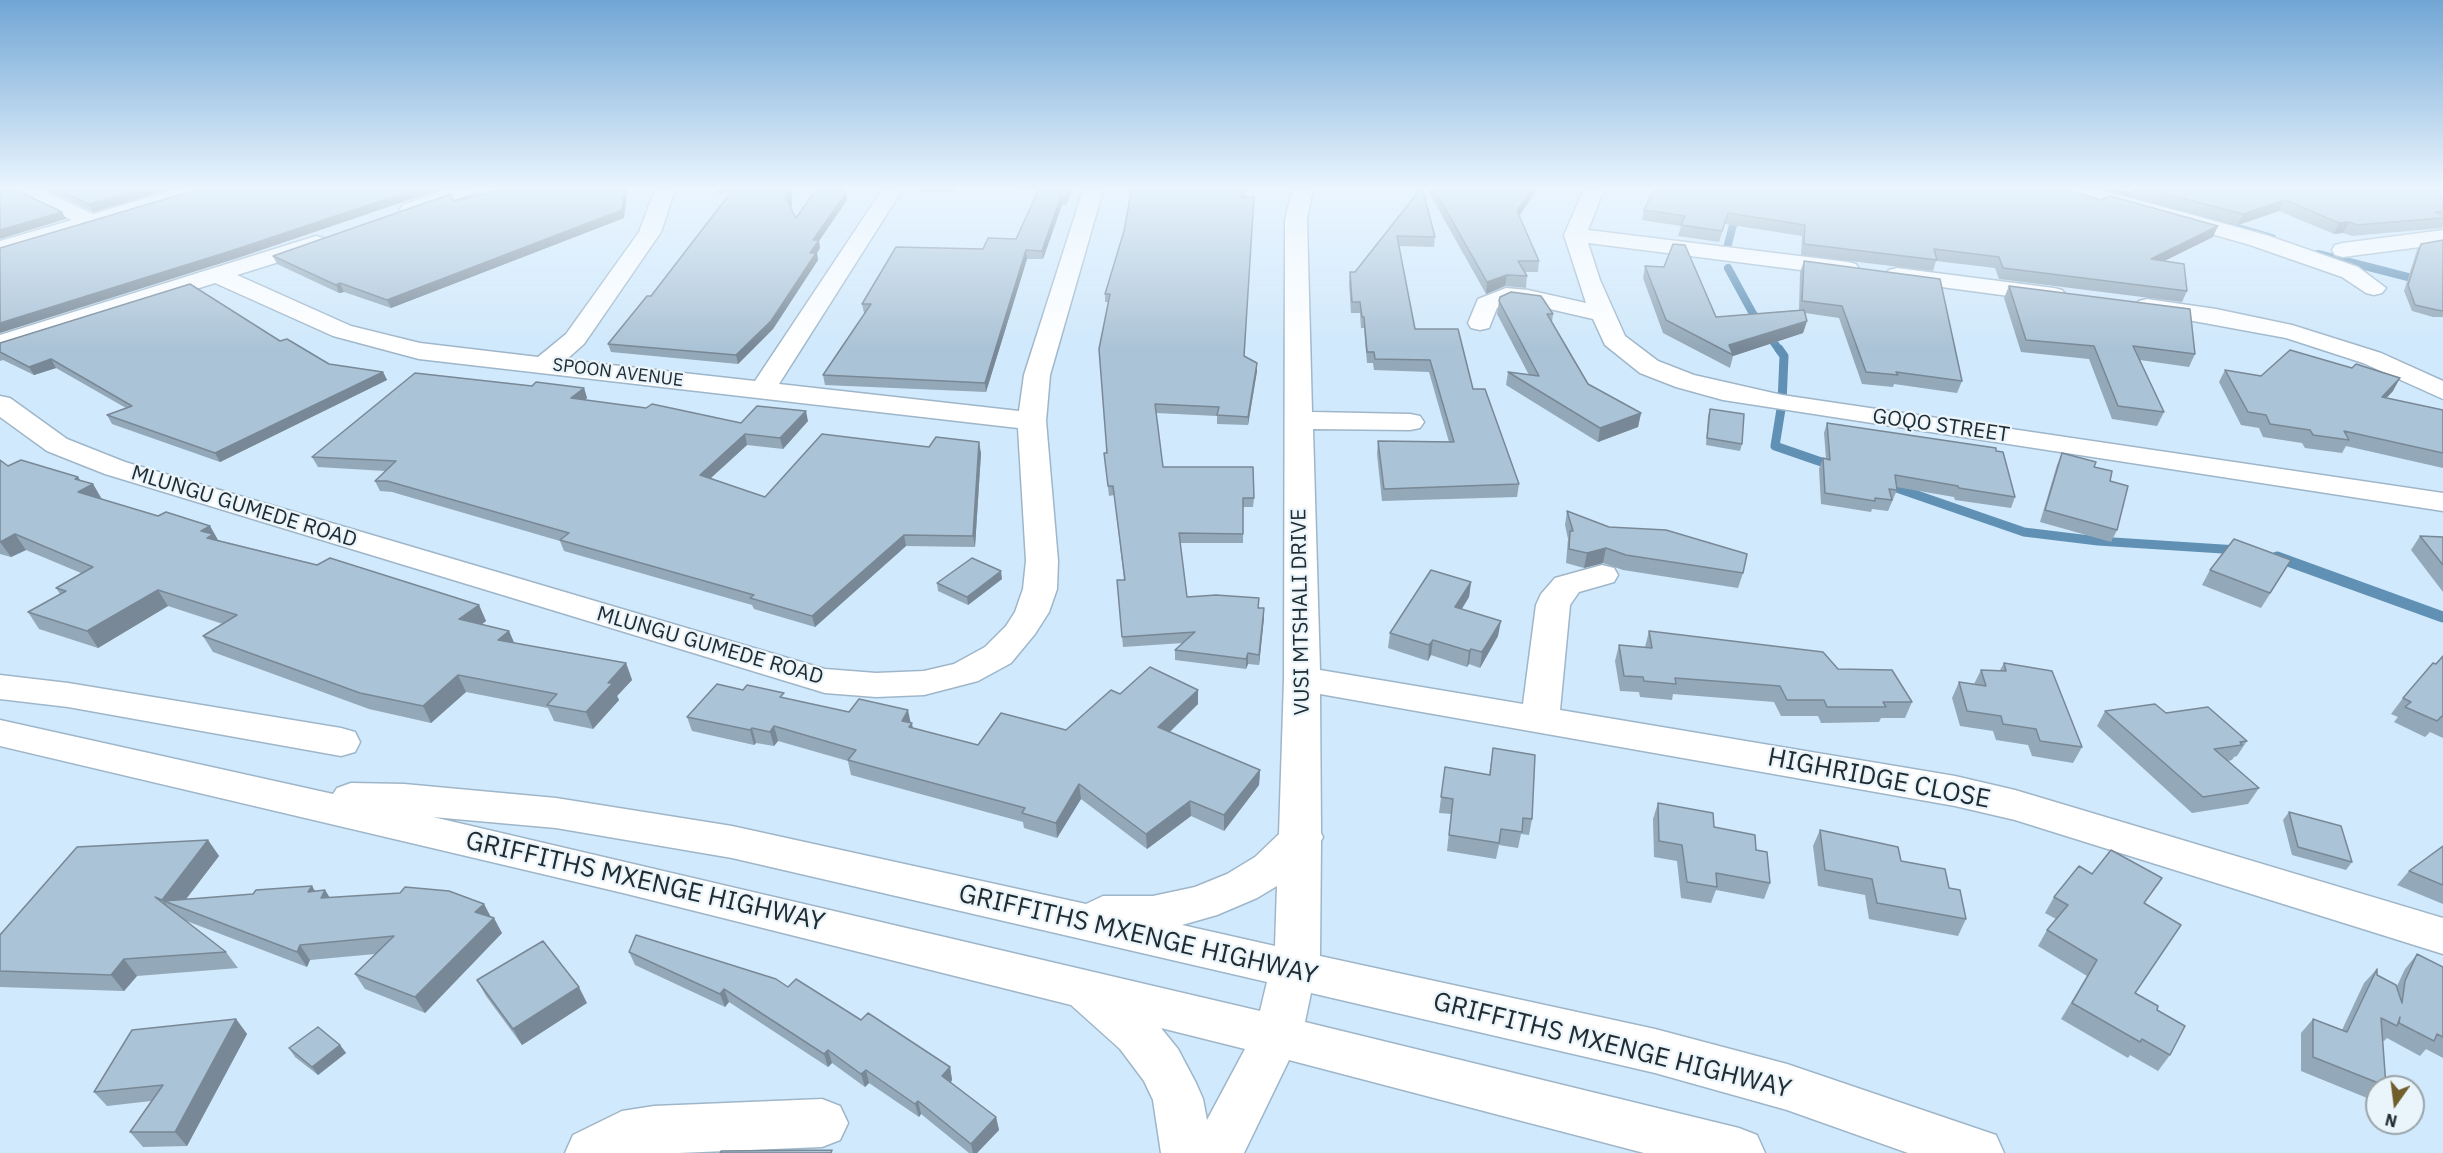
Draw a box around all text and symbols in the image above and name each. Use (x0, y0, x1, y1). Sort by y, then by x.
street label: SPOON AVENUE (551, 354, 685, 392)
street label: GOQO STREET (1871, 404, 2011, 448)
street label: MLUNGU GUMEDE ROAD (128, 461, 360, 553)
street label: VUSI MTSHALI DRIVE (1287, 508, 1315, 716)
street label: MLUNGU GUMEDE ROAD (594, 602, 826, 690)
street label: HIGHRIDGE CLOSE (1765, 742, 1993, 816)
street label: GRIFFITHS MXENGE HIGHWAY (462, 825, 828, 939)
street label: GRIFFITHS MXENGE HIGHWAY (955, 878, 1321, 992)
street label: GRIFFITHS MXENGE HIGHWAY (1430, 986, 1794, 1106)
north arrow (2365, 1075, 2425, 1135)
text: N (2383, 1109, 2399, 1132)

